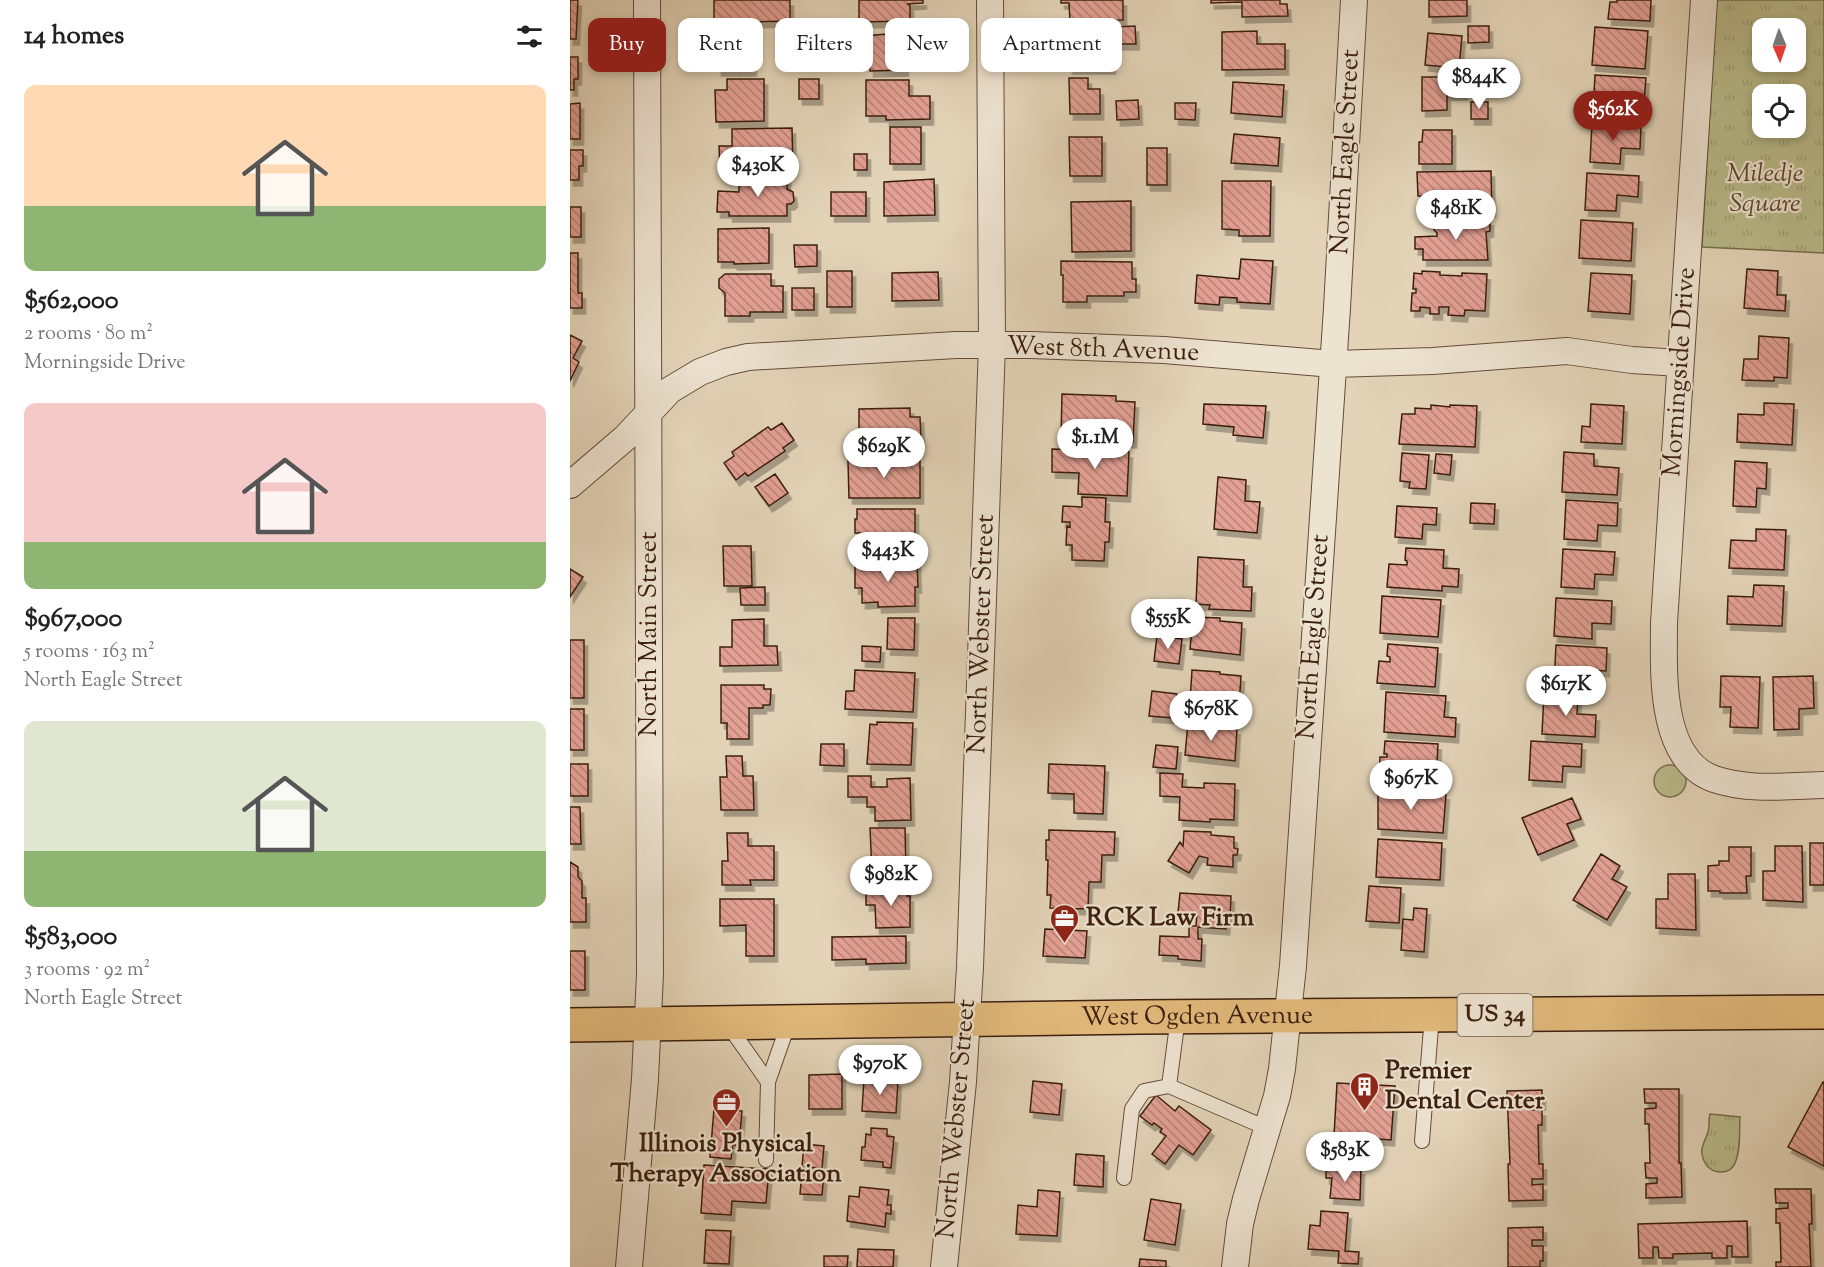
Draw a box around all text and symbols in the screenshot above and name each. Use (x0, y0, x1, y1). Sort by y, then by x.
text: 14 homes (24, 18, 124, 55)
chip: Buy (588, 18, 666, 72)
chip: Rent (678, 18, 763, 72)
chip: Filters (775, 18, 873, 72)
chip: New (885, 18, 969, 72)
chip: Apartment (981, 18, 1122, 72)
north arrow (1752, 18, 1806, 72)
map controls (1752, 18, 1806, 138)
icon: filters (513, 20, 546, 53)
street label: North Eagle Street (1322, 48, 1370, 256)
pin: $844K (1437, 59, 1521, 110)
text: $844K (1451, 64, 1507, 93)
button: locate (1752, 84, 1806, 138)
pin: $562K (1571, 91, 1655, 142)
text: $562K (1587, 96, 1639, 125)
icon: home (231, 124, 339, 232)
pin: $430K (716, 147, 800, 198)
text: $430K (731, 152, 785, 181)
park label: Miledje Square (1727, 156, 1803, 223)
pin: $481K (1414, 190, 1498, 241)
text: $481K (1430, 195, 1482, 224)
street label: Morningside Drive (1654, 266, 1706, 478)
text: $562,000 (24, 283, 119, 320)
text: 2 rooms · 80 m² (24, 320, 153, 349)
street label: West 8th Avenue (1006, 328, 1200, 372)
text: Morningside Drive (24, 349, 186, 378)
pin: $1.1M (1053, 419, 1137, 470)
text: $1.1M (1071, 424, 1119, 453)
pin: $629K (842, 428, 926, 479)
text: $629K (857, 433, 911, 462)
icon: home (231, 442, 339, 550)
street label: North Webster Street (959, 513, 1005, 755)
street label: North Main Street (631, 531, 668, 737)
pin: $443K (846, 532, 930, 583)
street label: North Eagle Street (1288, 533, 1340, 741)
text: $443K (861, 537, 915, 566)
pin: $555K (1126, 599, 1210, 650)
text: $967,000 (24, 601, 122, 638)
text: $555K (1145, 604, 1191, 633)
text: 5 rooms · 163 m² (24, 638, 155, 667)
pin: $617K (1524, 666, 1608, 717)
text: North Eagle Street (24, 667, 182, 696)
text: $617K (1540, 671, 1592, 700)
pin: $678K (1169, 691, 1253, 742)
text: $678K (1183, 696, 1239, 725)
icon: home (231, 760, 339, 868)
pin: $967K (1369, 760, 1453, 811)
text: $967K (1384, 765, 1438, 794)
pin: $982K (849, 856, 933, 907)
text: $982K (864, 861, 918, 890)
place label: RCK Law Firm (1086, 900, 1255, 937)
office icon: RCK Law Firm (1049, 902, 1081, 944)
text: $583,000 (24, 919, 117, 956)
text: 3 rooms · 92 m² (24, 956, 150, 985)
text: North Eagle Street (24, 985, 182, 1014)
road number: US 34 (1458, 994, 1532, 1036)
street label: West Ogden Avenue (1081, 997, 1313, 1036)
street label: North Webster Street (928, 998, 986, 1240)
pin: $970K (838, 1045, 922, 1096)
text: $970K (852, 1050, 908, 1079)
place label: Premier Dental Center (1385, 1053, 1545, 1120)
building icon: Premier Dental Center (1348, 1070, 1380, 1112)
office icon: Illinois Physical Therapy Association (710, 1086, 742, 1128)
place label: Illinois Physical Therapy Association (610, 1126, 842, 1193)
pin: $583K (1303, 1132, 1387, 1183)
text: $583K (1320, 1137, 1370, 1166)

